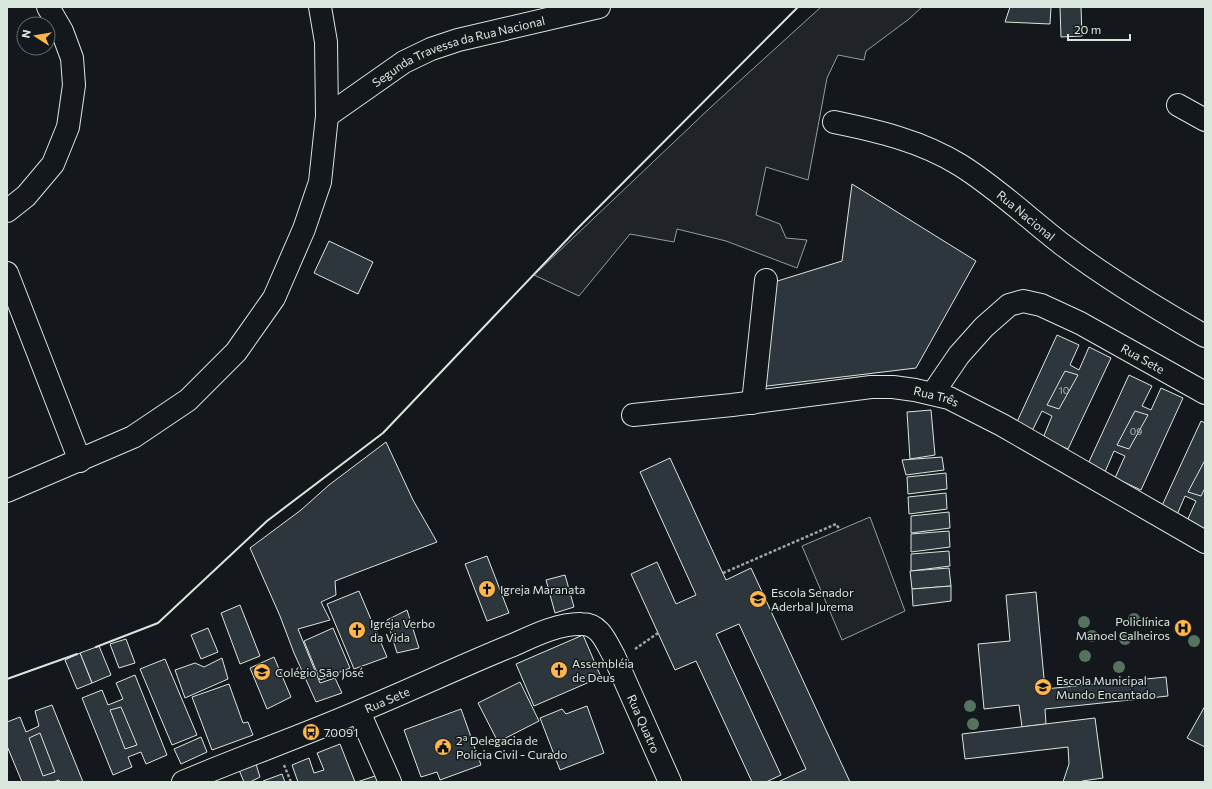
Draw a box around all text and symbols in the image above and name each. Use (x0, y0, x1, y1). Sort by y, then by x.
street label: Segunda Travessa da Rua Nacional (369, 13, 546, 89)
north arrow (16, 16, 56, 56)
scale bar (1068, 16, 1130, 42)
text: 20 m (1074, 22, 1101, 36)
text: N (19, 28, 33, 39)
street label: Rua Nacional (994, 187, 1058, 243)
street label: Rua Sete (1119, 340, 1167, 376)
street label: Rua Três (912, 383, 961, 409)
house number: 10 (1059, 384, 1069, 396)
house number: 09 (1130, 425, 1142, 437)
church icon: Igreja Maranata (477, 579, 497, 599)
place label: Igreja Maranata (500, 582, 585, 596)
place label: Escola Senador Aderbal Jurema (771, 585, 854, 614)
school or university icon: Escola Senador Aderbal Jurema (748, 589, 768, 609)
place label: Policlínica Manoel Calheiros (1076, 614, 1170, 642)
place label: Igreja Verbo da Vida (370, 616, 435, 644)
hospital icon: Policlínica Manoel Calheiros (1173, 618, 1193, 638)
church icon: Igreja Verbo da Vida (347, 620, 367, 640)
place label: Assembléia de Deus (572, 656, 634, 684)
church icon: Assembléia de Deus (549, 660, 569, 680)
school or university icon: Colégio São José (252, 662, 272, 682)
place label: Colégio São José (275, 665, 364, 680)
place label: Escola Municipal Mundo Encantado (1056, 673, 1156, 701)
school or university icon: Escola Municipal Mundo Encantado (1033, 677, 1053, 697)
street label: Rua Sete (362, 684, 412, 715)
street label: Rua Quatro (625, 692, 663, 755)
bus stop icon: 70091 (301, 722, 321, 742)
place label: 70091 (324, 725, 358, 739)
place label: 2ª Delegacia de Polícia Civil - Curado (456, 733, 567, 761)
public building icon: 2ª Delegacia de Polícia Civil - Curado (433, 737, 453, 757)

